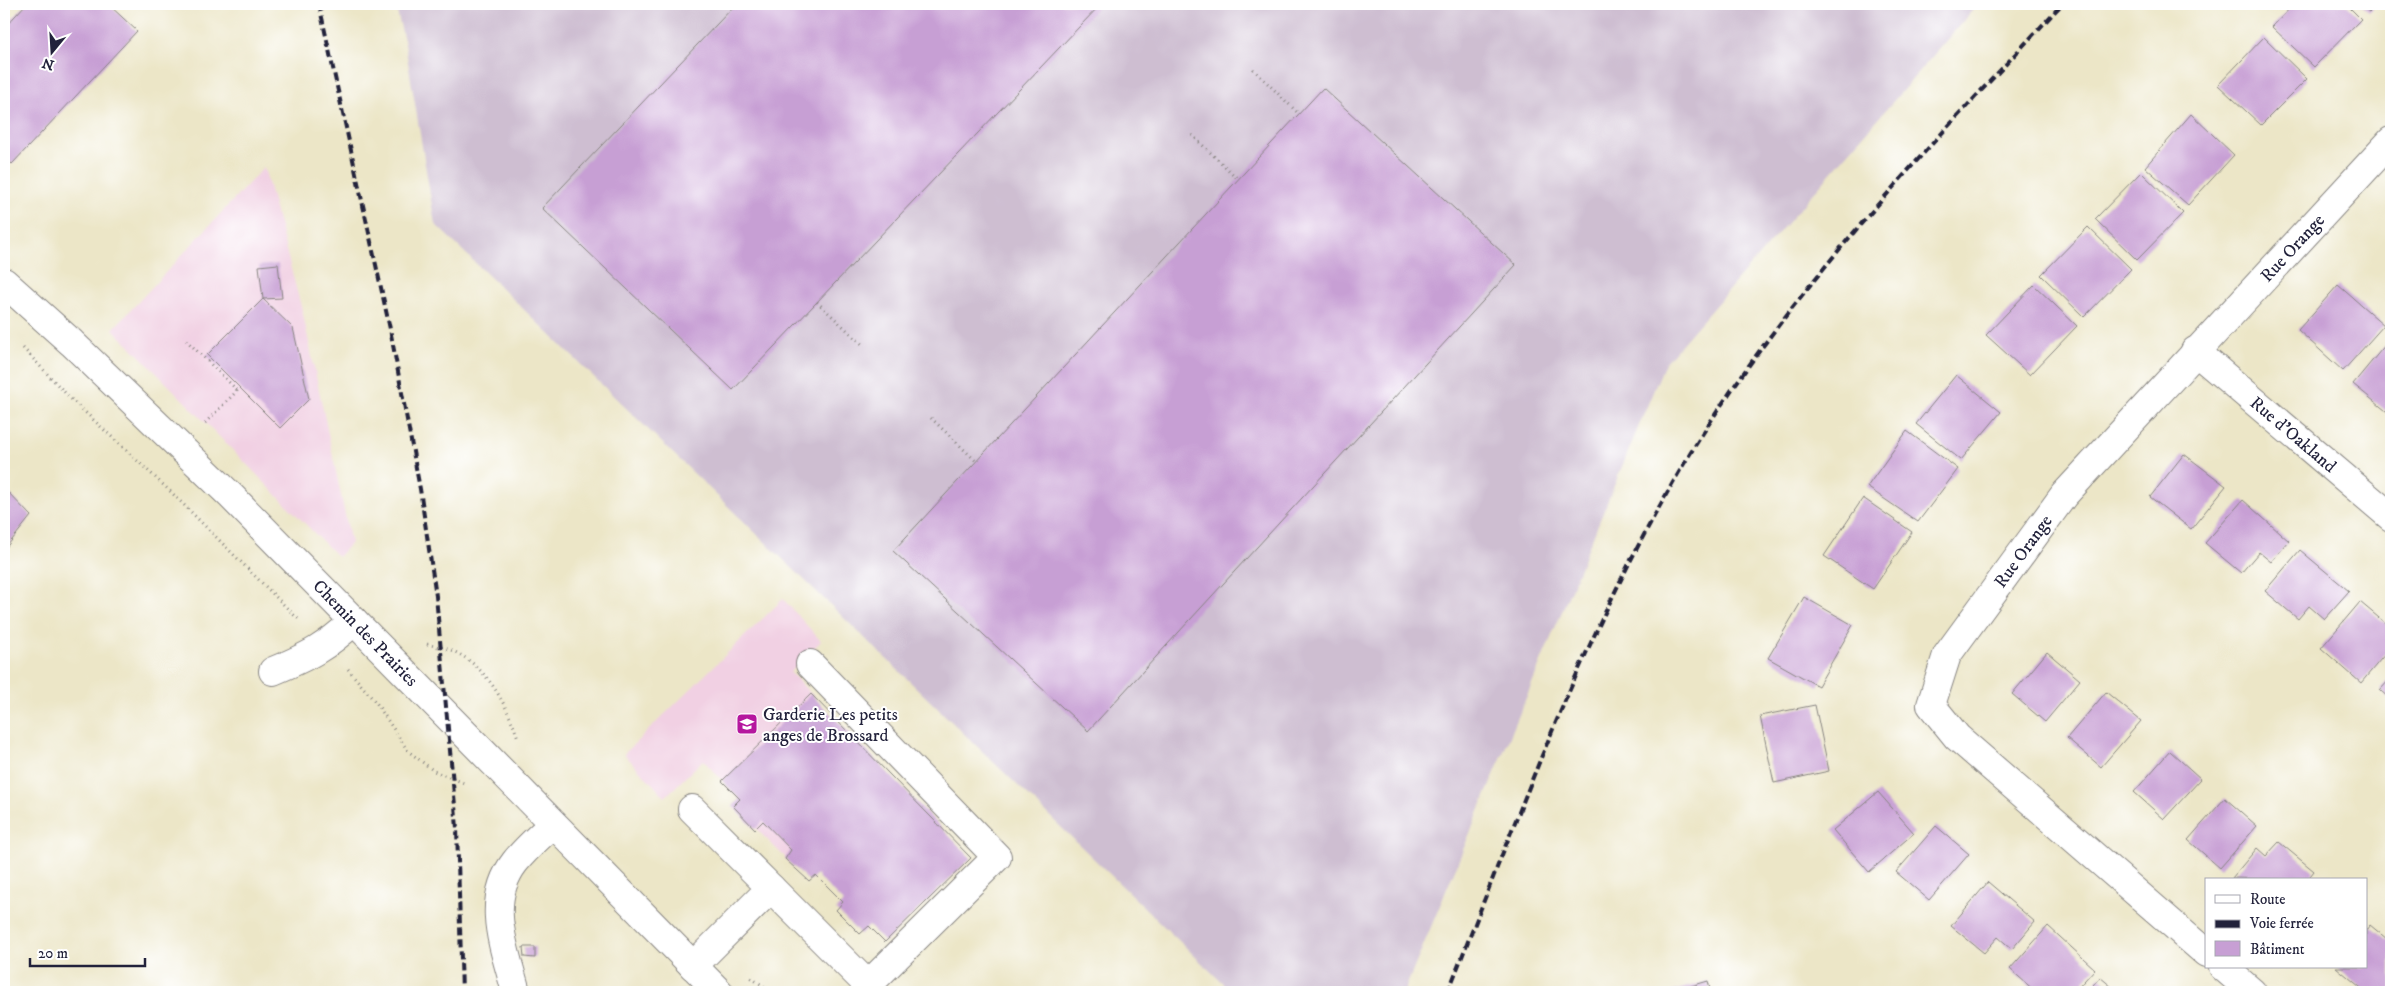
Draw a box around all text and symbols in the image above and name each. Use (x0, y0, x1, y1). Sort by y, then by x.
north arrow (28, 28, 78, 78)
text: N (40, 53, 57, 74)
street label: Rue Orange (2256, 210, 2330, 287)
street label: Rue d'Oakland (2245, 392, 2340, 478)
street label: Rue Orange (1990, 511, 2058, 592)
street label: Chemin des Prairies (308, 576, 422, 691)
place label: Garderie Les petits anges de Brossard (763, 704, 898, 747)
school or university icon: Garderie Les petits anges de Brossard (735, 712, 759, 736)
legend (2205, 878, 2368, 968)
text: Route (2250, 890, 2285, 909)
text: Voie ferrée (2249, 914, 2314, 933)
scale bar (30, 936, 145, 968)
text: Bâtiment (2250, 940, 2305, 959)
text: 20 m (38, 944, 68, 963)

